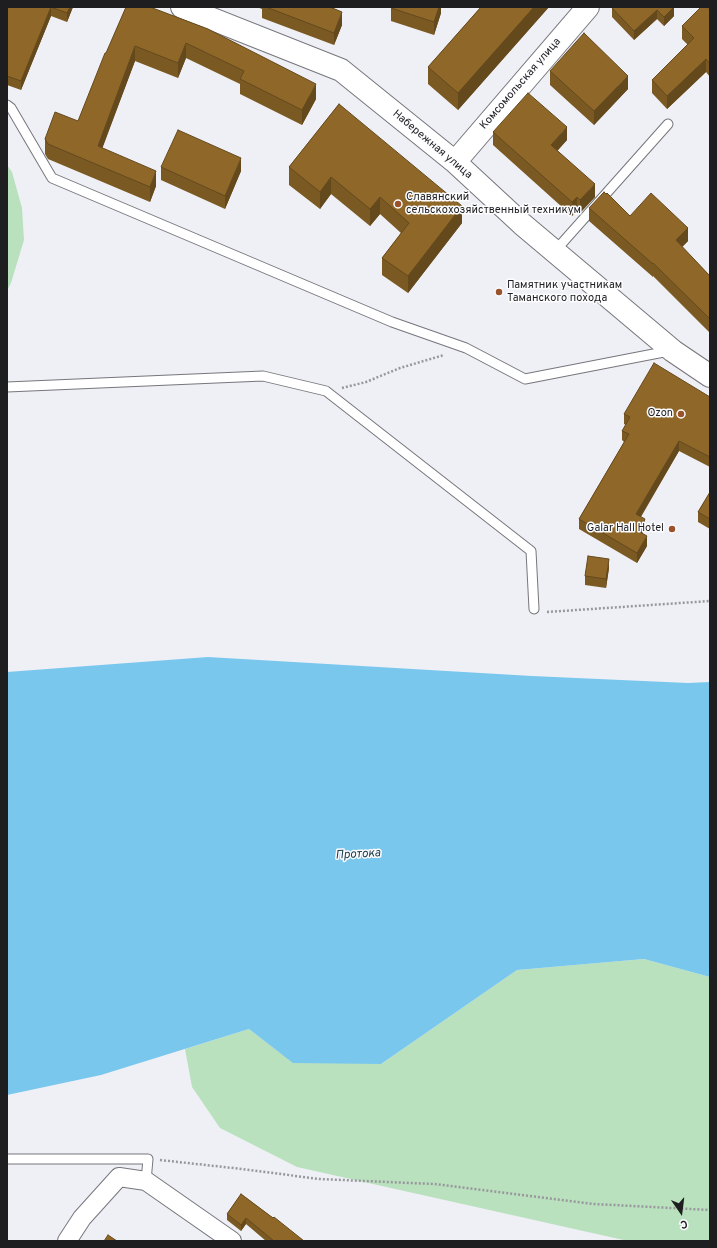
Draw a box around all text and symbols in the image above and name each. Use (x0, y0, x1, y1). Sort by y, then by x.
street label: Комсомольская улица (478, 36, 564, 132)
street label: Набережная улица (390, 108, 474, 182)
place label: Славянский сельскохозяйственный техникум (406, 191, 581, 217)
marker: Славянский сельскохозяйственный техникум (393, 199, 403, 209)
place label: Памятник участникам Таманского похода (507, 279, 622, 305)
marker: Памятник участникам Таманского похода (494, 287, 504, 297)
place label: Ozon (647, 407, 673, 421)
marker: Ozon (676, 409, 686, 419)
place label: Galar Hall Hotel (587, 522, 664, 536)
marker: Galar Hall Hotel (667, 524, 677, 534)
water label: Протока (335, 847, 381, 863)
north arrow (661, 1192, 701, 1232)
text: С (679, 1216, 689, 1231)

